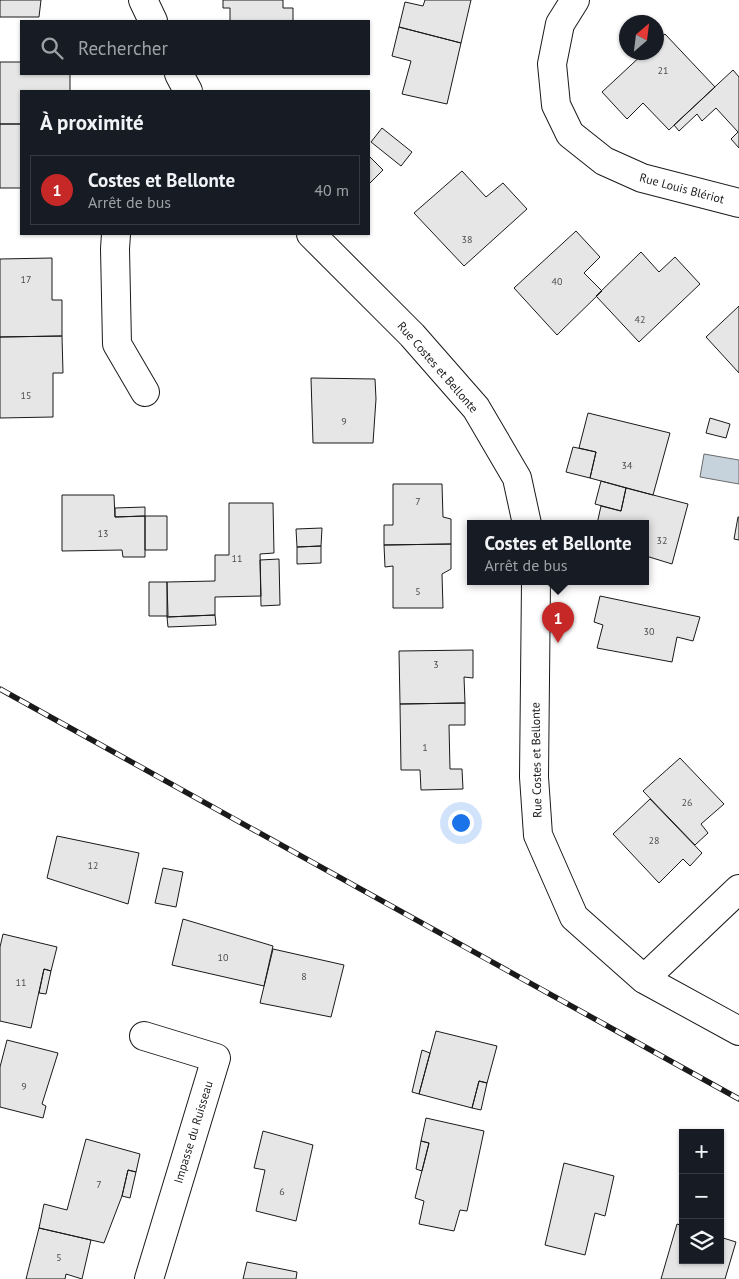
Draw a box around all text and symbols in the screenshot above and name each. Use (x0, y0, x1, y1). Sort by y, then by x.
north arrow (619, 15, 664, 60)
search box (20, 20, 370, 75)
icon: search (38, 34, 66, 62)
text: Rechercher (78, 36, 168, 60)
house number: 21 (658, 64, 668, 77)
text: À proximité (40, 109, 144, 136)
text: Costes et Bellonte (88, 168, 235, 192)
street label: Rue Louis Blériot (638, 169, 726, 207)
text: 1 (52, 180, 62, 200)
text: 40 m (314, 180, 349, 200)
text: Arrêt de bus (88, 192, 171, 212)
house number: 38 (462, 233, 472, 246)
house number: 17 (21, 273, 31, 286)
house number: 40 (552, 275, 563, 288)
house number: 42 (635, 313, 645, 326)
street label: Rue Costes et Bellonte (394, 318, 482, 416)
house number: 15 (21, 389, 31, 402)
house number: 9 (341, 415, 347, 428)
house number: 34 (622, 459, 633, 472)
house number: 7 (415, 495, 421, 508)
popup (467, 520, 649, 585)
house number: 13 (98, 527, 108, 540)
text: Costes et Bellonte (484, 531, 632, 555)
house number: 32 (657, 534, 667, 547)
house number: 11 (232, 552, 242, 565)
text: Arrêt de bus (484, 555, 568, 575)
house number: 5 (415, 585, 421, 598)
pin: 1 (542, 602, 574, 643)
house number: 30 (644, 625, 655, 638)
house number: 3 (433, 658, 439, 671)
street label: Rue Costes et Bellonte (527, 702, 545, 818)
house number: 1 (422, 741, 428, 754)
house number: 26 (682, 796, 692, 809)
your location (448, 810, 474, 836)
house number: 28 (649, 834, 659, 847)
house number: 12 (88, 859, 98, 872)
house number: 10 (218, 951, 229, 964)
house number: 8 (301, 970, 307, 983)
house number: 11 (16, 976, 26, 989)
street label: Impasse du Ruisseau (170, 1079, 216, 1185)
house number: 9 (21, 1080, 27, 1093)
map controls (679, 1129, 724, 1264)
button: + (679, 1129, 724, 1174)
button: − (679, 1174, 724, 1219)
house number: 7 (96, 1178, 102, 1191)
house number: 6 (279, 1185, 285, 1198)
button: layers (679, 1219, 724, 1264)
house number: 5 (56, 1251, 62, 1264)

